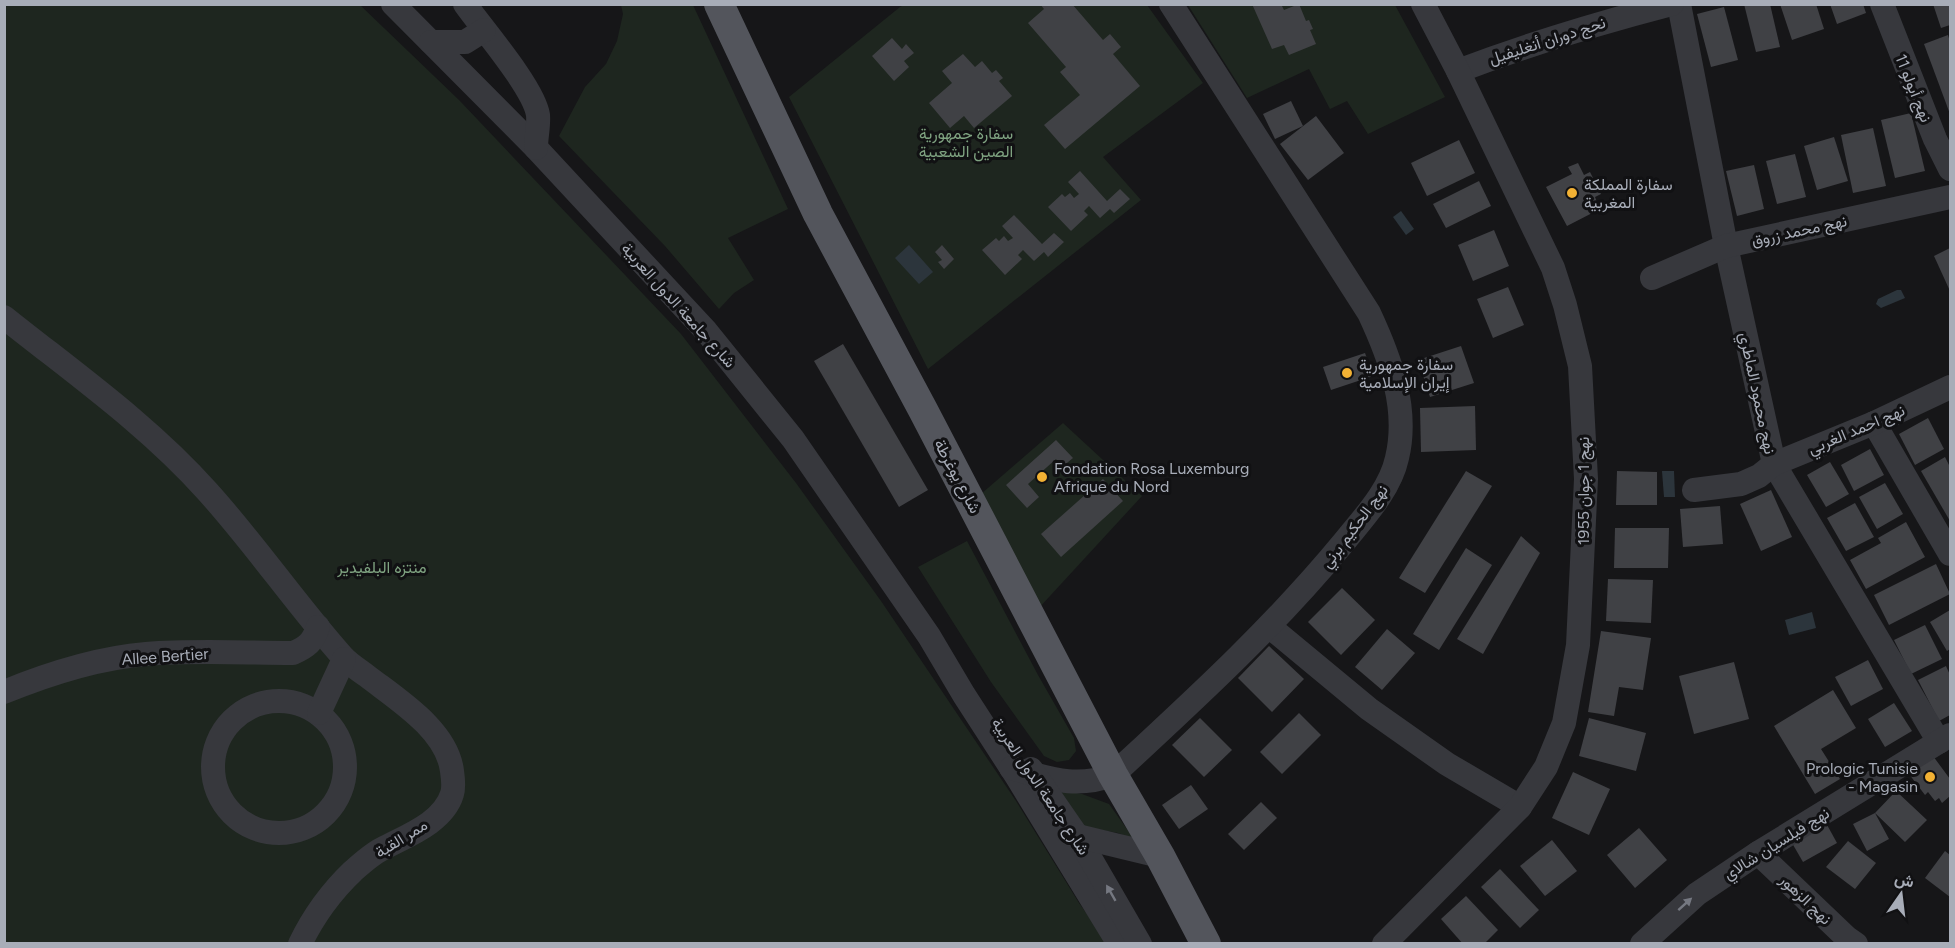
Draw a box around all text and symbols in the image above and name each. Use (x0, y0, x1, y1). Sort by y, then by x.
street label: نحج دوران أنغليفيل (1486, 13, 1608, 70)
street label: نهج أبولو 11 (1889, 51, 1936, 126)
park label: سفارة جمهورية الصين الشعبية (919, 124, 1013, 162)
place label: سفارة المملكة المغربية (1584, 175, 1673, 213)
marker: سفارة المملكة المغربية (1565, 186, 1579, 200)
street label: نهج محمد زروق (1750, 211, 1849, 252)
street label: شارع جامعة الدول العربية (616, 239, 740, 373)
street label: نهج محمود الماطري (1731, 330, 1780, 457)
place label: سفارة جمهورية إيران الإسلامية (1359, 355, 1453, 393)
marker: سفارة جمهورية إيران الإسلامية (1340, 366, 1354, 380)
street label: نهج احمد الغربي (1805, 401, 1909, 462)
street label: شارع يوغرطة (928, 436, 985, 517)
street label: نهج 1 جوان 1955 (1574, 437, 1595, 545)
place label: Fondation Rosa Luxemburg Afrique du Nord (1054, 459, 1249, 496)
marker: Fondation Rosa Luxemburg Afrique du Nord (1035, 470, 1049, 484)
street label: نهج الحكيم برني (1317, 481, 1395, 574)
park label: منتزه البلفيدير (336, 558, 427, 578)
street label: Allee Bertier (121, 644, 210, 669)
street label: شارع جامعة الدول العربية (986, 714, 1094, 860)
place label: Prologic Tunisie - Magasin (1806, 759, 1918, 796)
marker: Prologic Tunisie - Magasin (1923, 770, 1937, 784)
street label: نهج فيلسيان شالاي (1720, 803, 1835, 887)
street label: ممر القبة (372, 815, 431, 863)
north arrow (1871, 864, 1931, 924)
text: ش (1893, 868, 1916, 891)
street label: نهج الزهور (1774, 869, 1835, 930)
one-way arrow (1106, 884, 1116, 901)
one-way arrow (1678, 897, 1693, 911)

